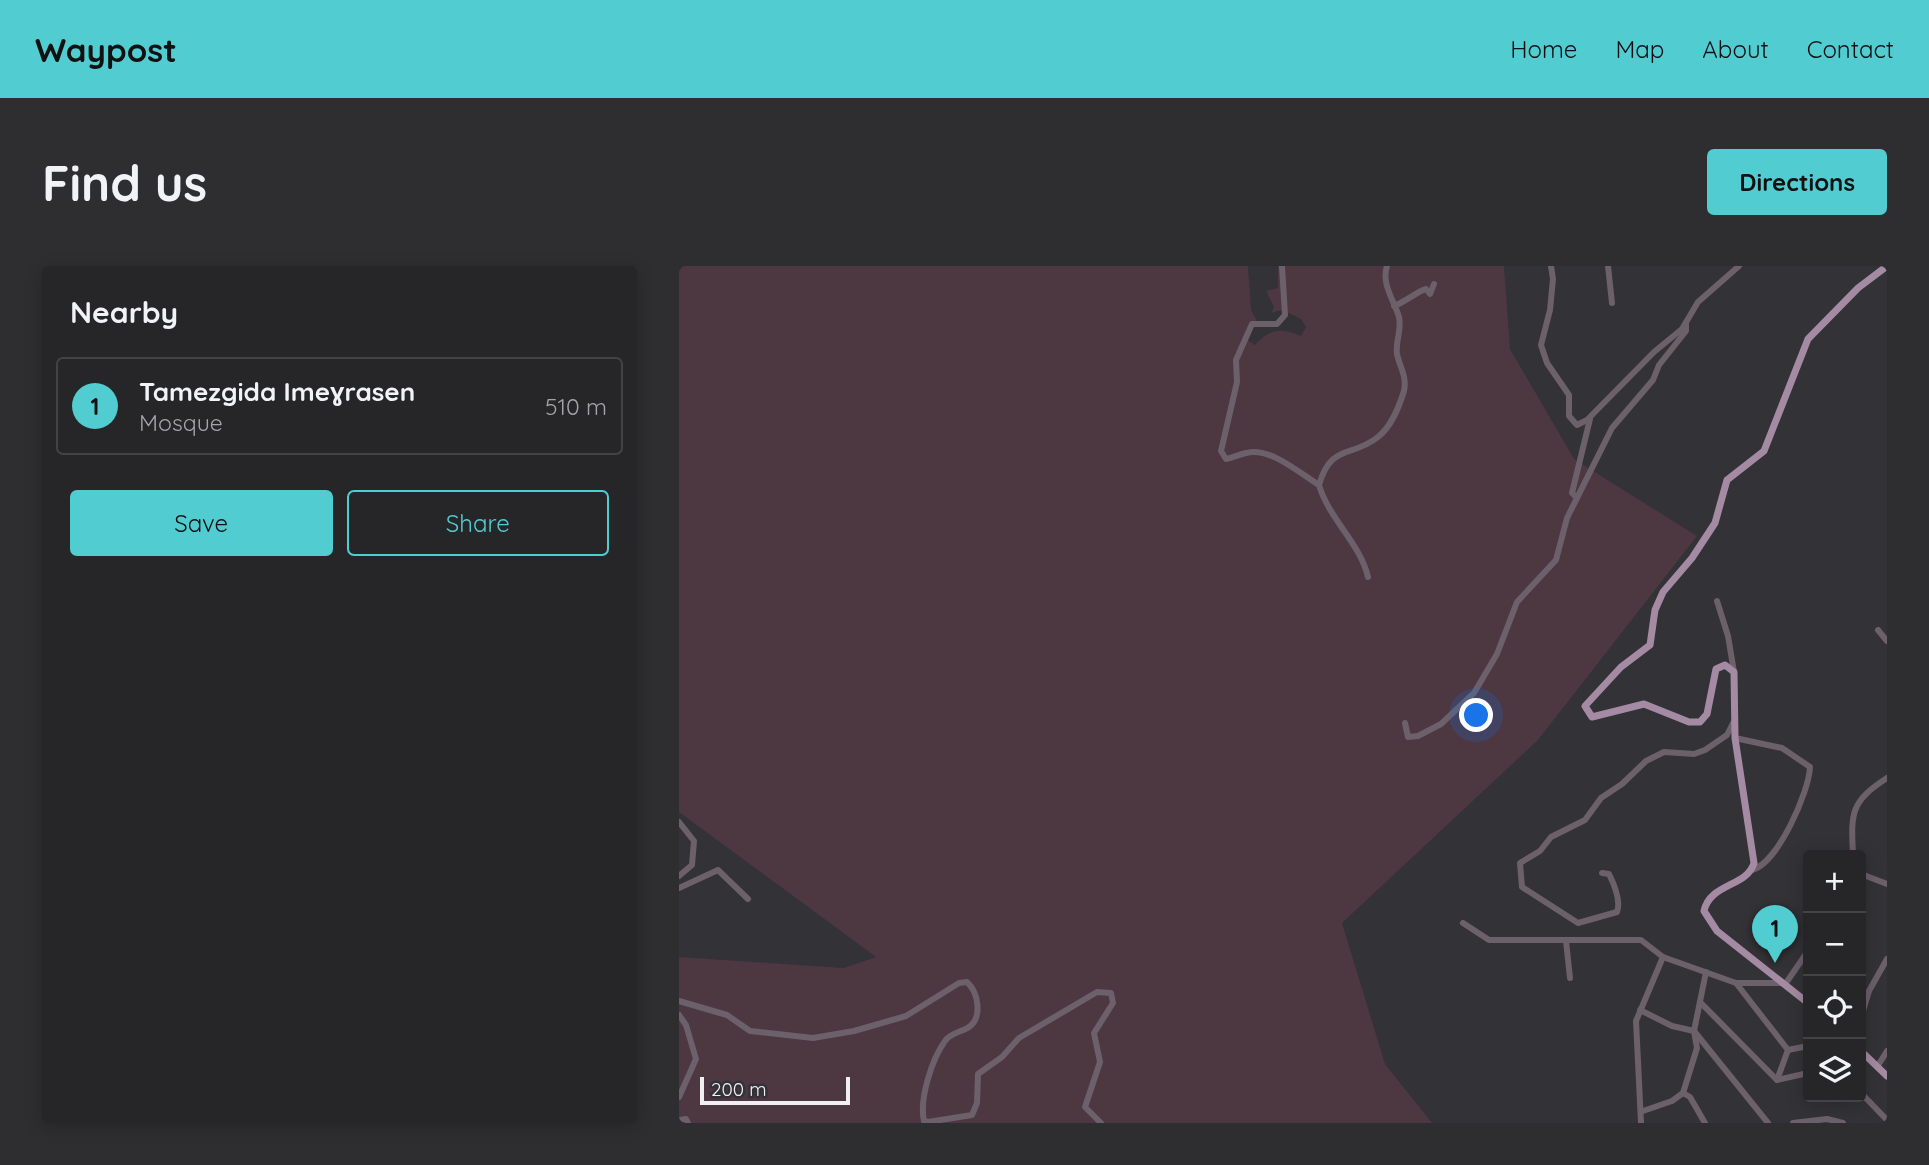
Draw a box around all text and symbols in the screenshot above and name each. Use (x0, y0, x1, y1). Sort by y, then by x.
text: Waypost (35, 29, 177, 70)
text: Home (1510, 34, 1577, 64)
text: Map (1615, 34, 1664, 64)
text: About (1702, 34, 1769, 64)
text: Contact (1807, 34, 1894, 64)
button: Directions (1707, 149, 1887, 215)
text: Find us (42, 152, 207, 213)
text: Nearby (70, 293, 178, 331)
text: Tamezgida Imeɣrasen (139, 375, 415, 408)
text: 1 (91, 392, 99, 421)
text: 510 m (545, 392, 607, 421)
text: Mosque (139, 408, 223, 437)
button: Save (70, 490, 333, 556)
button: Share (347, 490, 609, 556)
your location (1459, 698, 1493, 732)
map controls (1803, 850, 1866, 1102)
button: + (1803, 850, 1866, 913)
pin: 1 (1752, 905, 1798, 963)
button: − (1803, 913, 1866, 976)
button: locate (1803, 976, 1866, 1039)
button: layers (1803, 1039, 1866, 1102)
scale bar (700, 1074, 851, 1106)
text: 200 m (711, 1077, 767, 1101)

